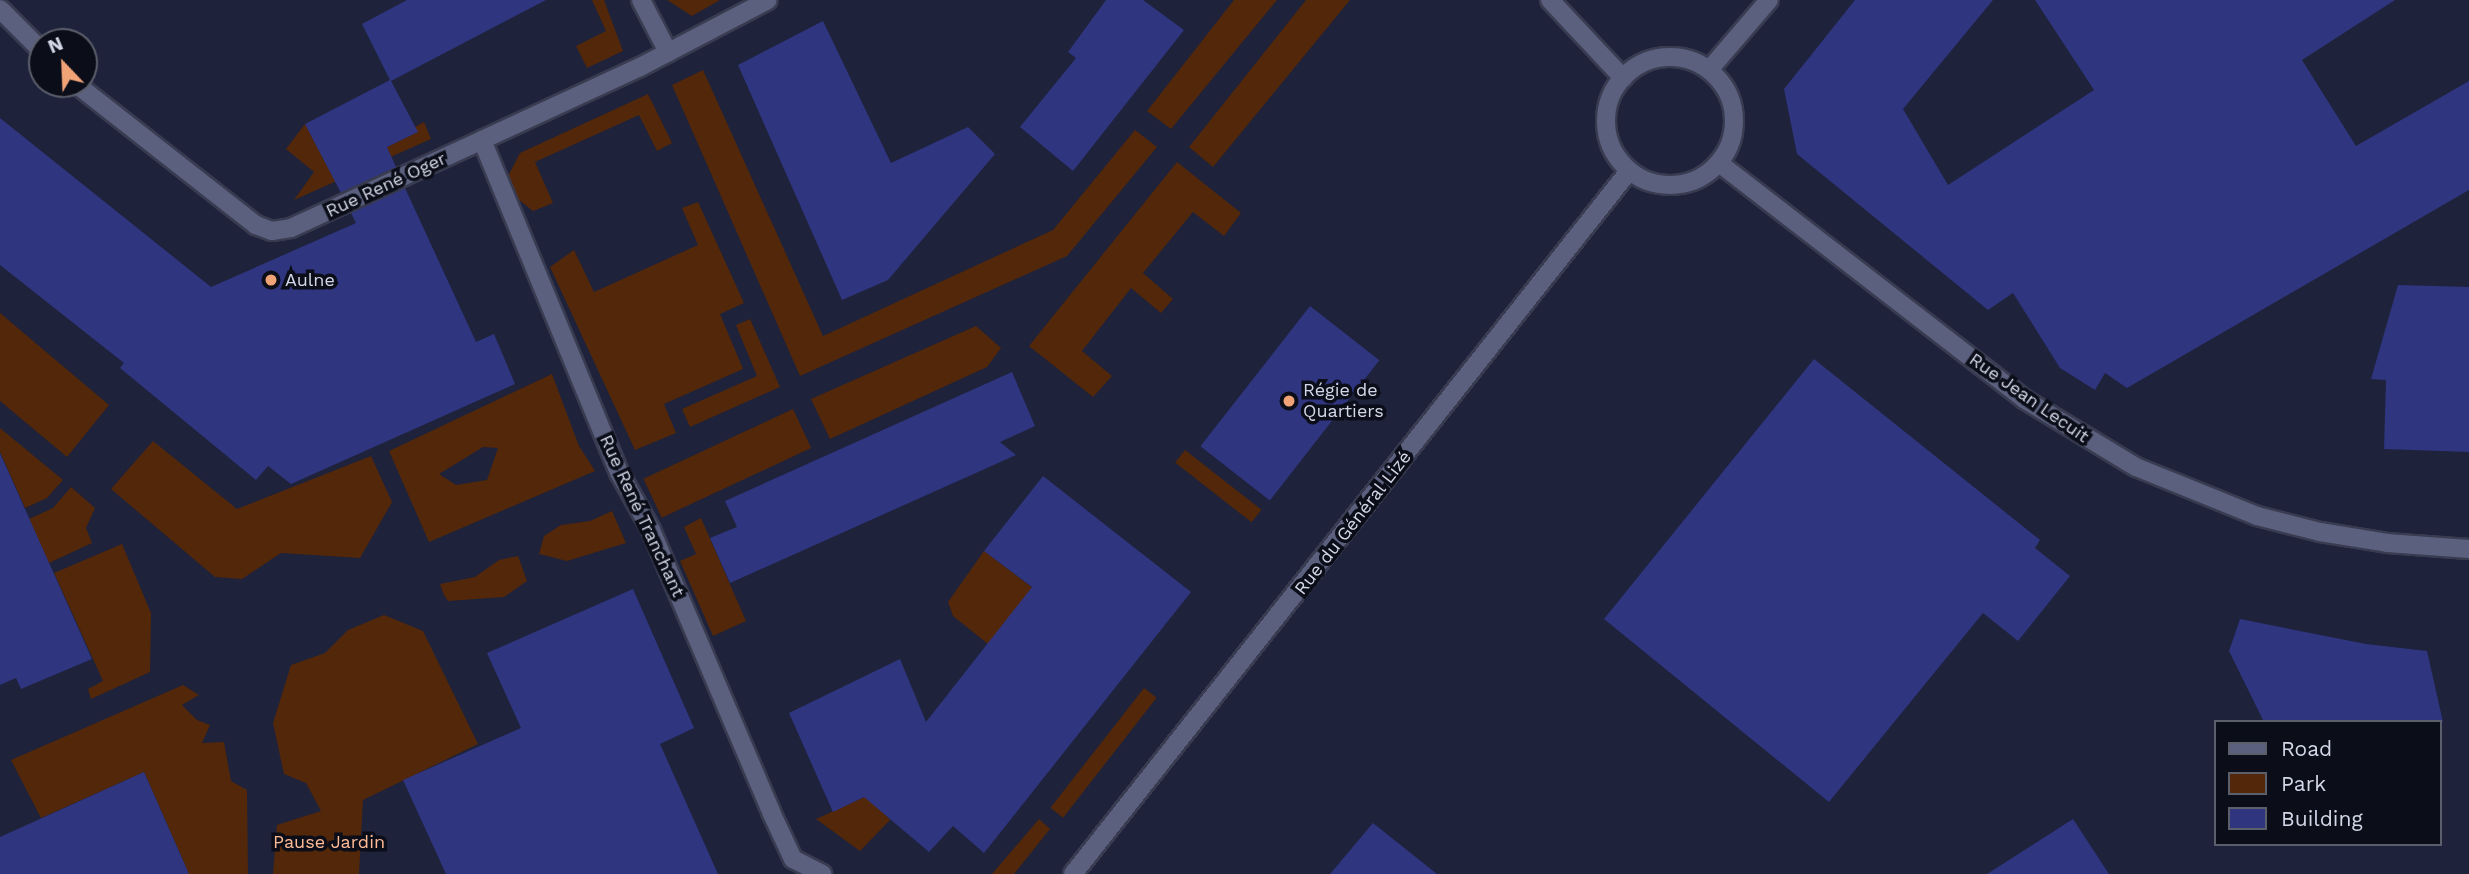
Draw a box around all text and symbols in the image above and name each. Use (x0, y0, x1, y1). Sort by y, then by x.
north arrow (28, 28, 98, 98)
text: N (44, 32, 66, 58)
street label: Rue René Oger (323, 148, 449, 222)
place label: Aulne (285, 269, 335, 291)
marker: Aulne (263, 272, 279, 288)
street label: Rue Jean Lecuit (1965, 349, 2093, 447)
place label: Régie de Quartiers (1303, 380, 1384, 422)
marker: Régie de Quartiers (1281, 393, 1297, 409)
street label: Rue René Tranchant (595, 431, 689, 601)
street label: Rue du Général Lizé (1290, 447, 1416, 599)
legend (2214, 720, 2441, 846)
text: Road (2281, 736, 2332, 761)
text: Park (2281, 771, 2326, 796)
text: Building (2281, 806, 2363, 831)
park label: Pause Jardin (273, 831, 385, 853)

